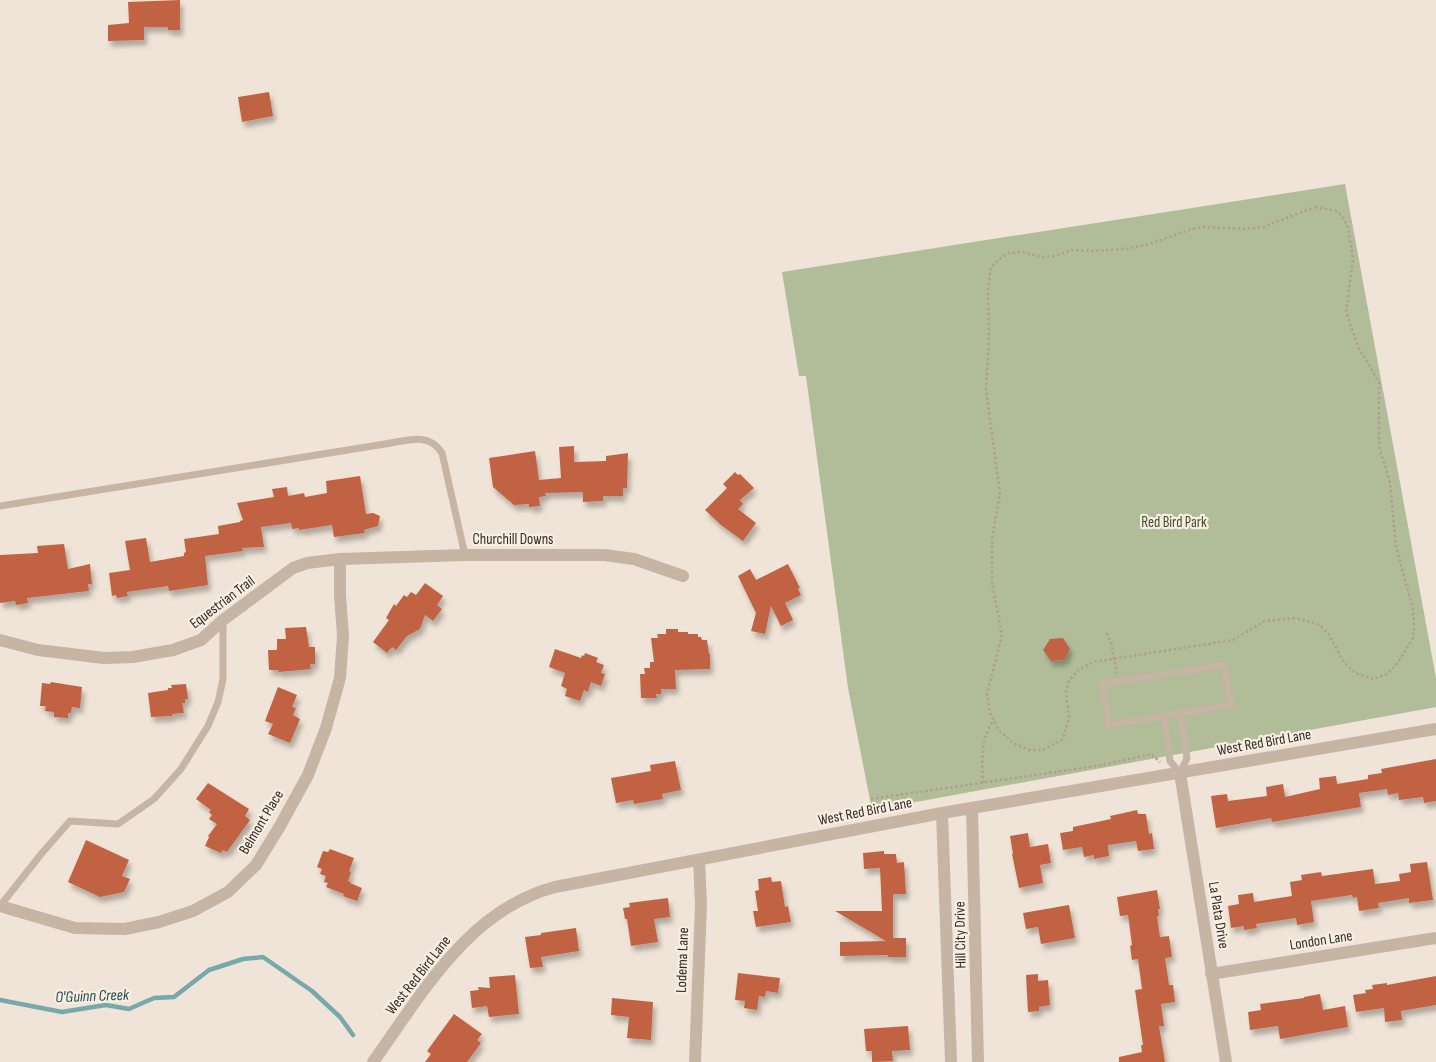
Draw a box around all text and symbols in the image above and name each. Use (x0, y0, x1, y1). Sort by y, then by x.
park label: Red Bird Park (1141, 513, 1207, 532)
street label: Churchill Downs (473, 530, 553, 549)
street label: Equestrian Trail (186, 572, 259, 633)
street label: West Red Bird Lane (1216, 725, 1313, 760)
street label: Belmont Place (235, 787, 288, 858)
street label: West Red Bird Lane (817, 793, 914, 830)
street label: La Plata Drive (1204, 880, 1233, 950)
street label: Hill City Drive (950, 901, 971, 969)
street label: London Lane (1288, 926, 1354, 955)
street label: Lodema Lane (672, 927, 693, 993)
street label: West Red Bird Lane (382, 932, 455, 1019)
water label: O'Guinn Creek (55, 986, 130, 1007)

